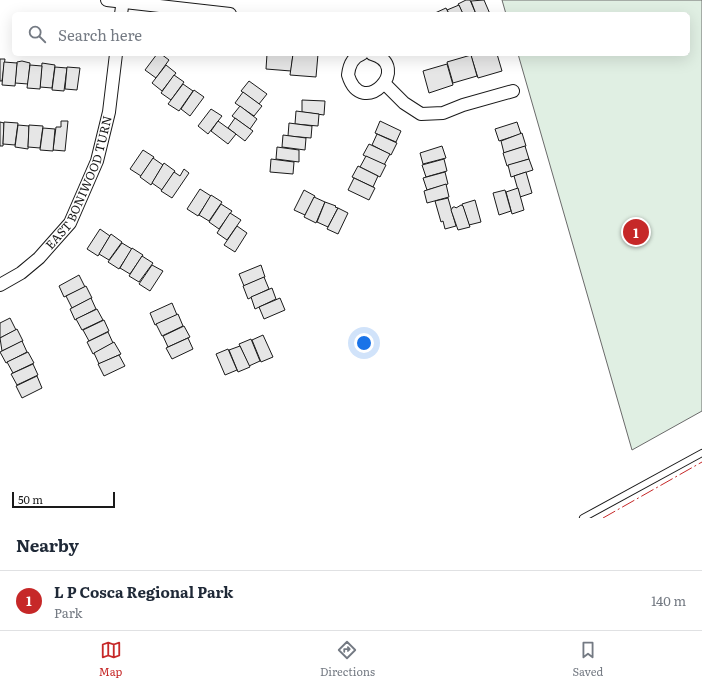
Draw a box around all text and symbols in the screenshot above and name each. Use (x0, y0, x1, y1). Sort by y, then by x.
search box (12, 12, 690, 56)
icon: search (26, 23, 48, 45)
text: Search here (58, 23, 142, 46)
street label: EAST BONIWOOD TURN (41, 114, 116, 253)
pin: 1 (623, 217, 649, 247)
your location (354, 333, 374, 353)
scale bar (12, 490, 115, 509)
text: 50 m (18, 491, 43, 507)
text: Nearby (16, 532, 79, 557)
text: L P Cosca Regional Park (54, 580, 233, 603)
text: 1 (26, 591, 32, 610)
text: 140 m (651, 591, 686, 610)
text: Park (54, 603, 83, 622)
tab: Map (99, 639, 122, 679)
tab: Directions (320, 639, 375, 679)
tab: Saved (573, 639, 603, 679)

